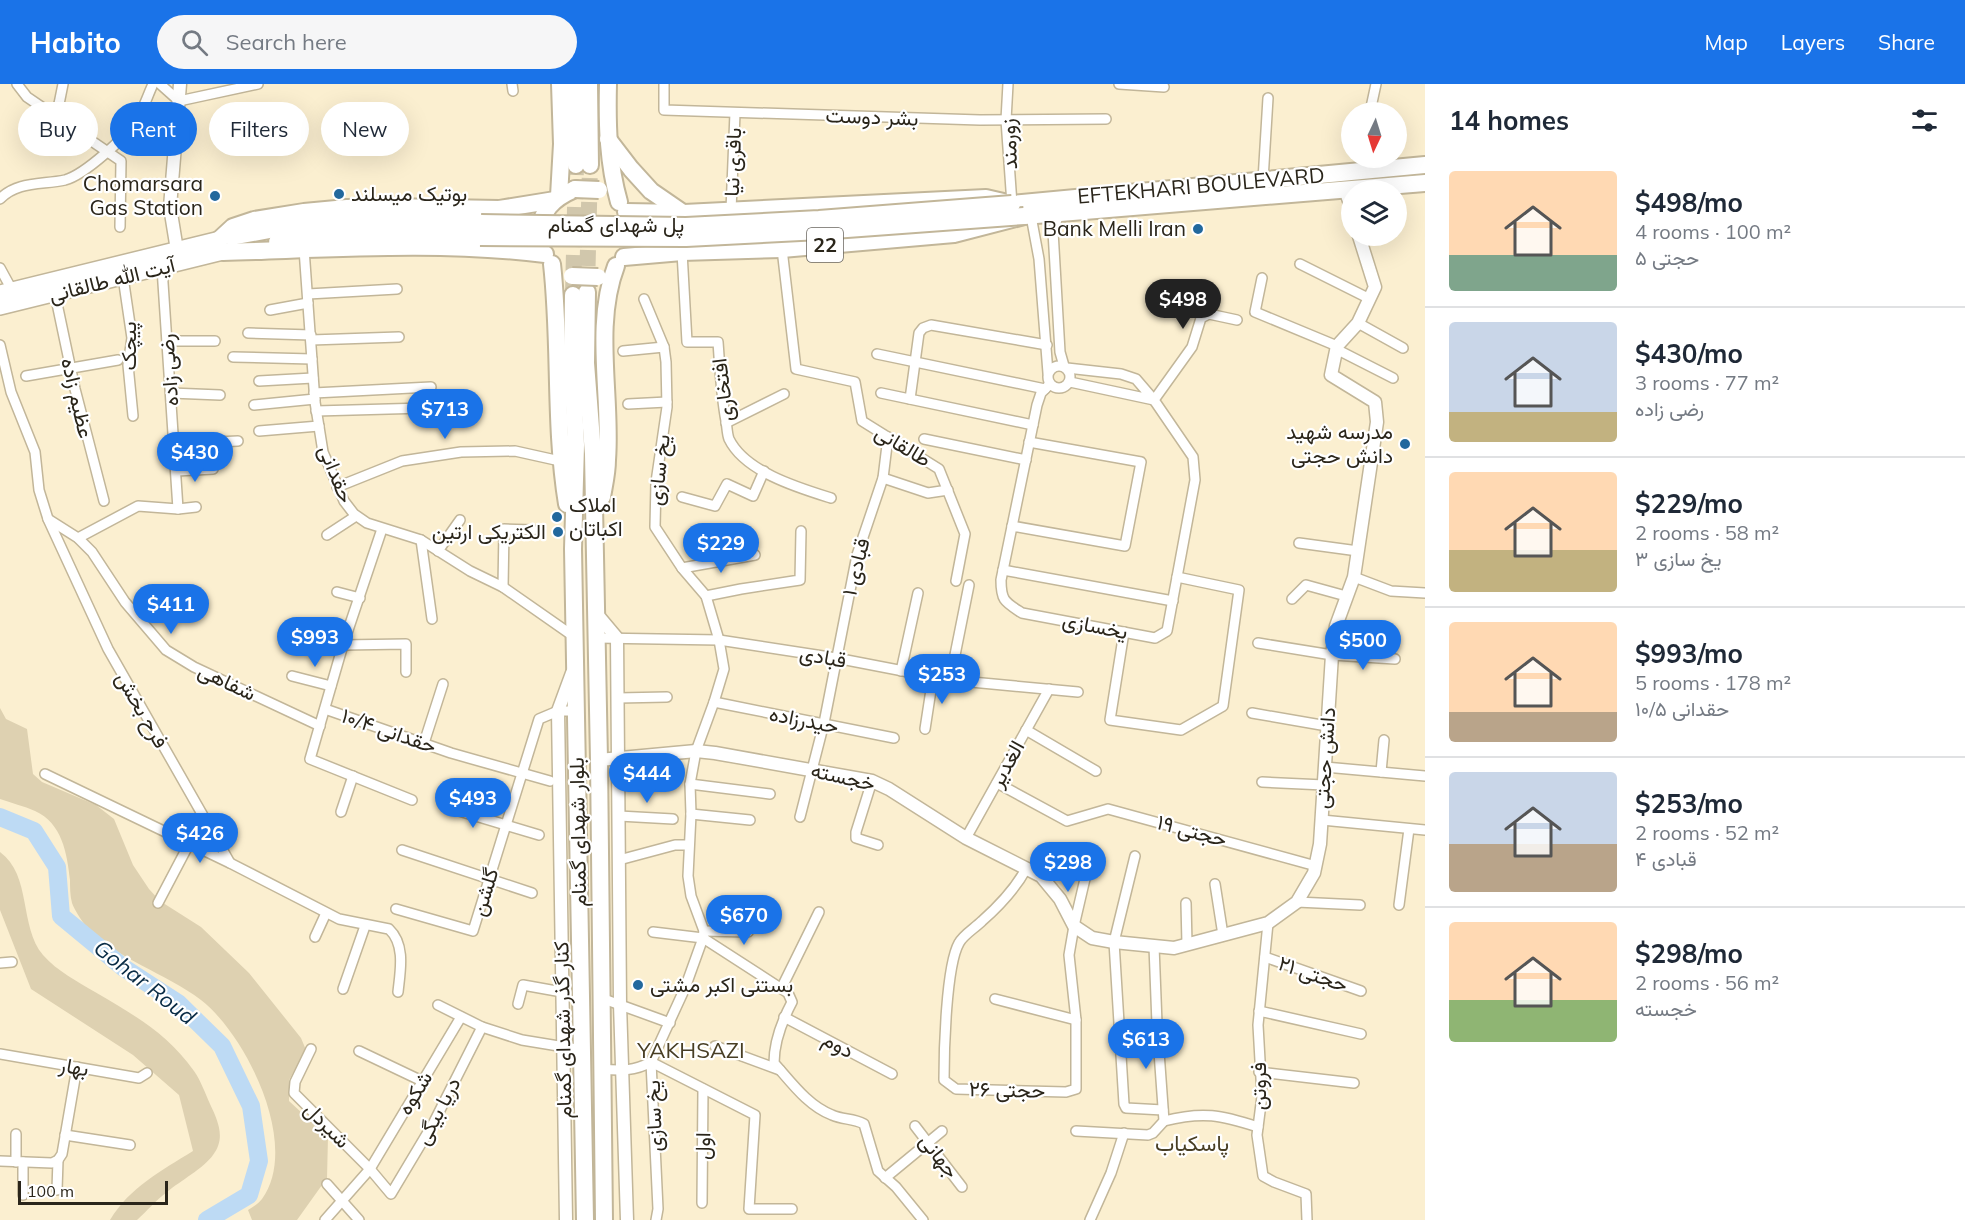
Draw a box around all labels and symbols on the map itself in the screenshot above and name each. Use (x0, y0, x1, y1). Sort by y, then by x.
street label: بشر دوست (825, 101, 919, 132)
north arrow (1341, 102, 1407, 168)
street label: زورمند (994, 118, 1023, 170)
street label: باقری نیا (718, 127, 747, 197)
street label: EFTEKHARI BOULEVARD (1076, 161, 1326, 209)
place label: Chomarsara Gas Station (83, 170, 203, 220)
place label: بوتیک میسلند (351, 180, 467, 207)
marker: بوتیک میسلند (332, 187, 346, 201)
marker: Chomarsara Gas Station (208, 189, 222, 203)
street label: پل شهدای گمنام (548, 211, 684, 239)
place label: Bank Melli Iran (1043, 215, 1186, 241)
marker: Bank Melli Iran (1191, 222, 1205, 236)
road number: 22 (807, 228, 843, 262)
street label: آیت الله طالقانی (46, 250, 180, 307)
pin: $498 (1147, 279, 1219, 330)
street label: پیچک (115, 322, 143, 370)
street label: رضی زاده (152, 333, 185, 407)
street label: عظیم زاده (54, 355, 100, 441)
street label: افتخاری (705, 357, 740, 423)
pin: $713 (409, 389, 481, 440)
street label: طالقانی (871, 418, 936, 472)
place label: مدرسه شهید دانش حجتی (1286, 418, 1393, 468)
pin: $430 (159, 432, 231, 483)
street label: یخ سازی (641, 433, 677, 507)
marker: مدرسه شهید دانش حجتی (1398, 437, 1412, 451)
street label: حقدانی (314, 441, 360, 506)
place label: املاک اکباتان (569, 491, 623, 541)
marker: املاک اکباتان (550, 510, 564, 524)
place label: الکتریکی ارتین (432, 518, 546, 545)
pin: $229 (685, 523, 757, 574)
marker: الکتریکی ارتین (551, 525, 565, 539)
street label: قبادی ۱ (835, 535, 875, 598)
pin: $411 (135, 584, 207, 635)
street label: یخسازی (1060, 606, 1130, 645)
pin: $993 (279, 617, 351, 668)
pin: $500 (1327, 620, 1399, 671)
street label: قبادی (798, 639, 849, 673)
pin: $253 (906, 654, 978, 705)
street label: شفاهی (194, 656, 260, 706)
street label: فرح بخش (109, 667, 175, 753)
street label: حیدرزاده (767, 700, 841, 739)
street label: حقدانی ۱۰/۴ (338, 702, 440, 758)
street label: دانش حجتی (1307, 706, 1341, 810)
street label: الغدیر (982, 736, 1030, 793)
pin: $444 (611, 753, 683, 804)
street label: خجسته (809, 756, 878, 796)
street label: بلوار شهدای گمنام (563, 757, 593, 907)
pin: $493 (437, 778, 509, 829)
street label: حجتی ۱۹ (1154, 808, 1230, 852)
pin: $426 (164, 813, 236, 864)
pin: $298 (1032, 842, 1104, 893)
street label: گلشن (464, 865, 504, 919)
pin: $670 (708, 895, 780, 946)
water label: Gohar Roud (88, 933, 202, 1031)
street label: کنار گذر شهدای گمنام (547, 941, 579, 1119)
street label: حجتی ۲۱ (1275, 949, 1352, 997)
place label: بستنی اکبر مشتی (650, 971, 793, 998)
marker: بستنی اکبر مشتی (631, 978, 645, 992)
pin: $613 (1110, 1019, 1182, 1070)
street label: دوم (817, 1025, 859, 1065)
district label: YAKHSAZI (636, 1036, 745, 1064)
street label: بهار (56, 1050, 91, 1082)
street label: فروتن (1245, 1062, 1272, 1110)
street label: شکوه (391, 1066, 438, 1120)
street label: دریا بیگی (409, 1072, 467, 1149)
street label: حجتی ۲۶ (969, 1075, 1045, 1103)
street label: یخ سازی (639, 1080, 669, 1152)
street label: شیردل (298, 1096, 356, 1154)
street label: جهانی (913, 1128, 965, 1184)
district label: پاسکیاب (1155, 1129, 1229, 1158)
street label: اول (689, 1132, 716, 1160)
scale bar (18, 1178, 168, 1206)

